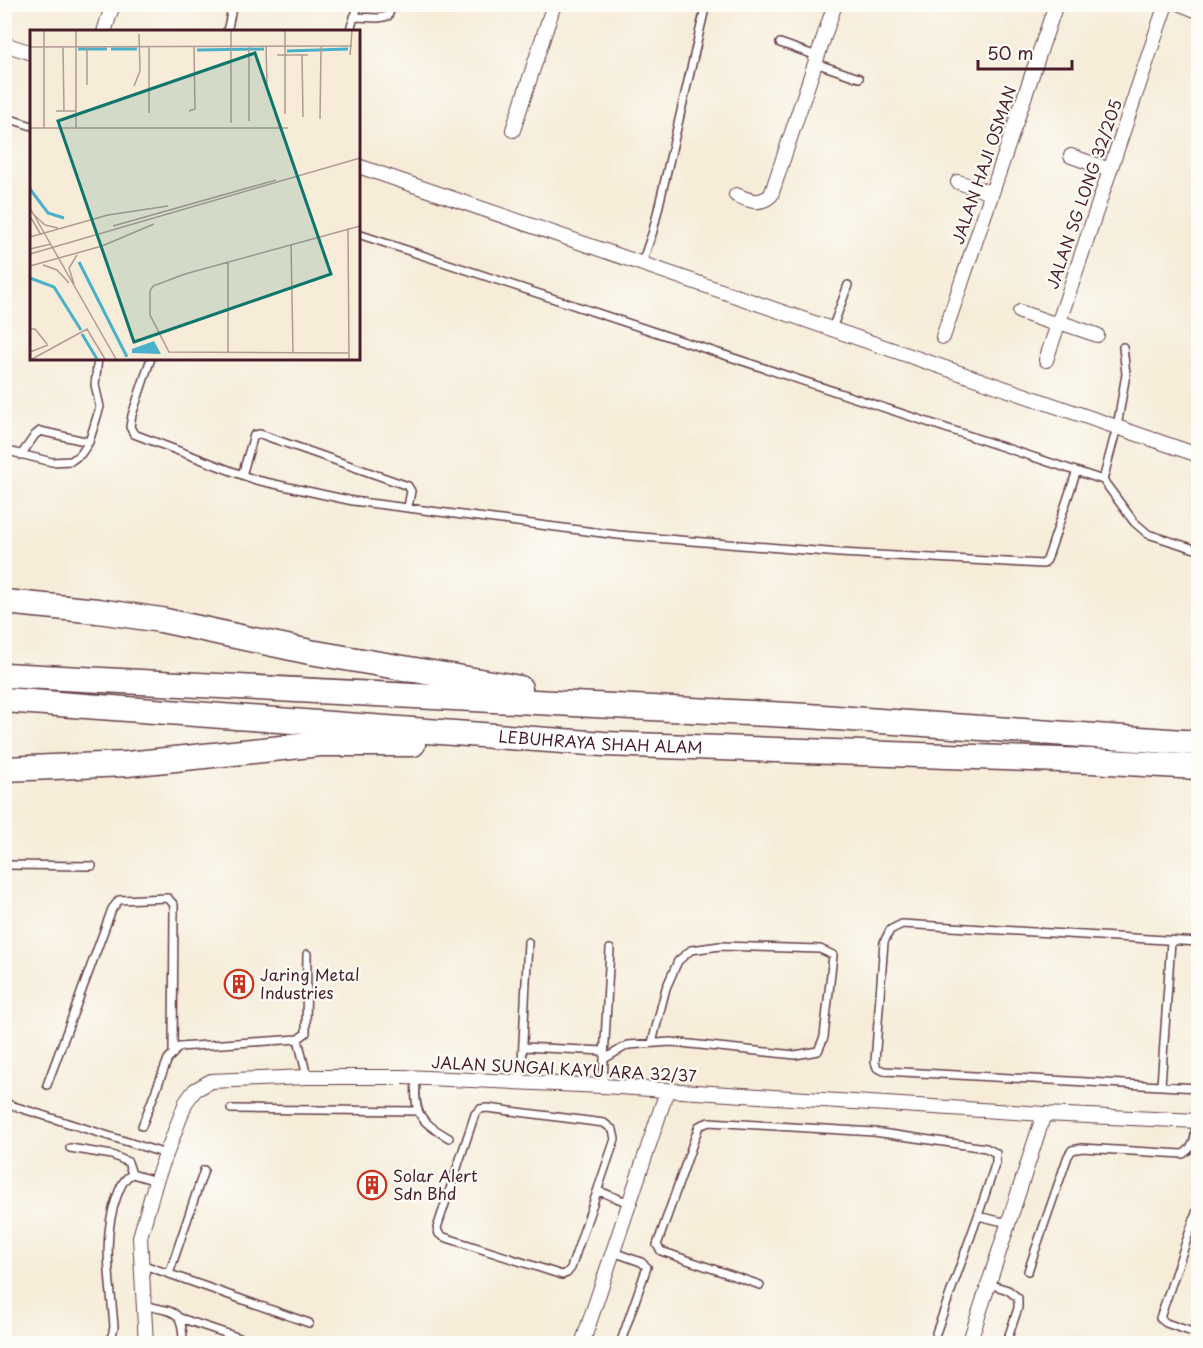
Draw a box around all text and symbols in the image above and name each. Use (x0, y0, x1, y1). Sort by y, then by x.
inset map (30, 30, 360, 360)
scale bar (978, 33, 1072, 71)
text: 50 m (987, 39, 1034, 66)
street label: JALAN HAJI OSMAN (945, 82, 1021, 247)
street label: JALAN SG LONG 32/205 (1039, 96, 1127, 292)
street label: LEBUHRAYA SHAH ALAM (498, 723, 703, 758)
place label: Jaring Metal Industries (260, 962, 359, 1004)
building icon: Jaring Metal Industries (223, 968, 255, 1000)
street label: JALAN SUNGAI KAYU ARA 32/37 (431, 1049, 698, 1087)
place label: Solar Alert Sdn Bhd (393, 1163, 478, 1205)
building icon: Solar Alert Sdn Bhd (356, 1169, 388, 1201)

